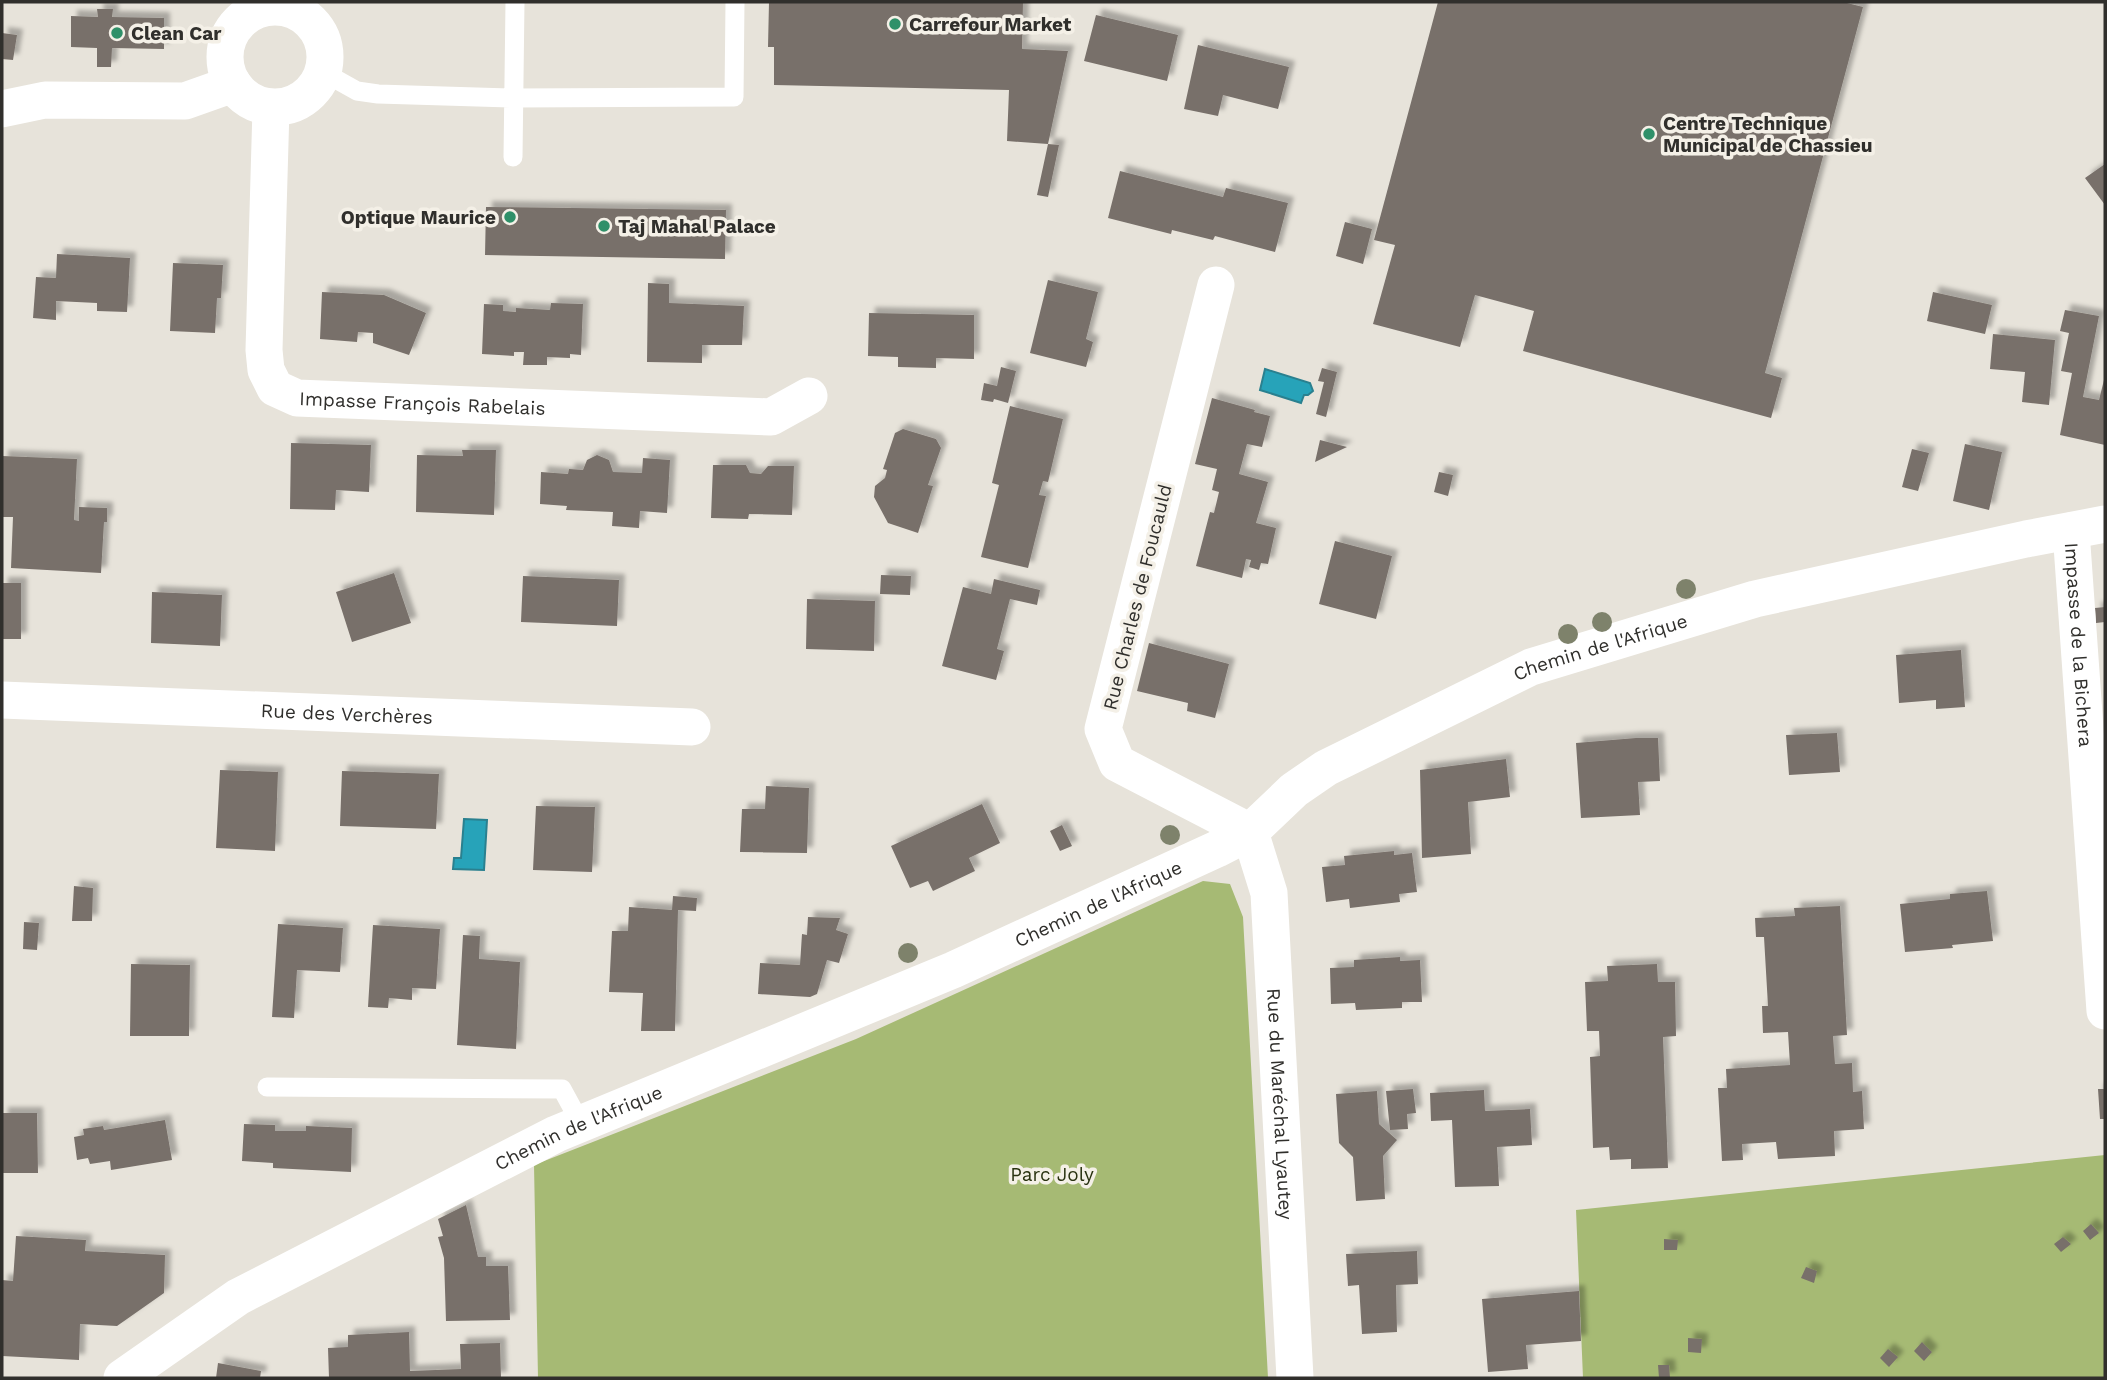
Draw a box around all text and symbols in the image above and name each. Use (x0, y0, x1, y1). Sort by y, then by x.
place label: Carrefour Market (909, 13, 1072, 36)
marker: Carrefour Market (887, 16, 903, 32)
place label: Clean Car (131, 22, 222, 45)
marker: Clean Car (109, 25, 125, 41)
place label: Centre Technique Municipal de Chassieu (1663, 112, 1872, 157)
marker: Centre Technique Municipal de Chassieu (1641, 126, 1657, 142)
place label: Optique Maurice (341, 206, 496, 229)
marker: Optique Maurice (502, 209, 518, 225)
place label: Taj Mahal Palace (618, 215, 776, 238)
marker: Taj Mahal Palace (596, 218, 612, 234)
street label: Impasse François Rabelais (299, 387, 546, 420)
street label: Rue Charles de Foucauld (1098, 482, 1177, 712)
street label: Impasse de la Bichera (2060, 542, 2097, 748)
street label: Chemin de l'Afrique (1509, 609, 1690, 686)
street label: Rue des Verchères (260, 699, 433, 729)
street label: Chemin de l'Afrique (1011, 856, 1186, 952)
street label: Rue du Maréchal Lyautey (1262, 987, 1298, 1220)
street label: Chemin de l'Afrique (491, 1080, 666, 1176)
park label: Parc Joly (1010, 1163, 1094, 1186)

